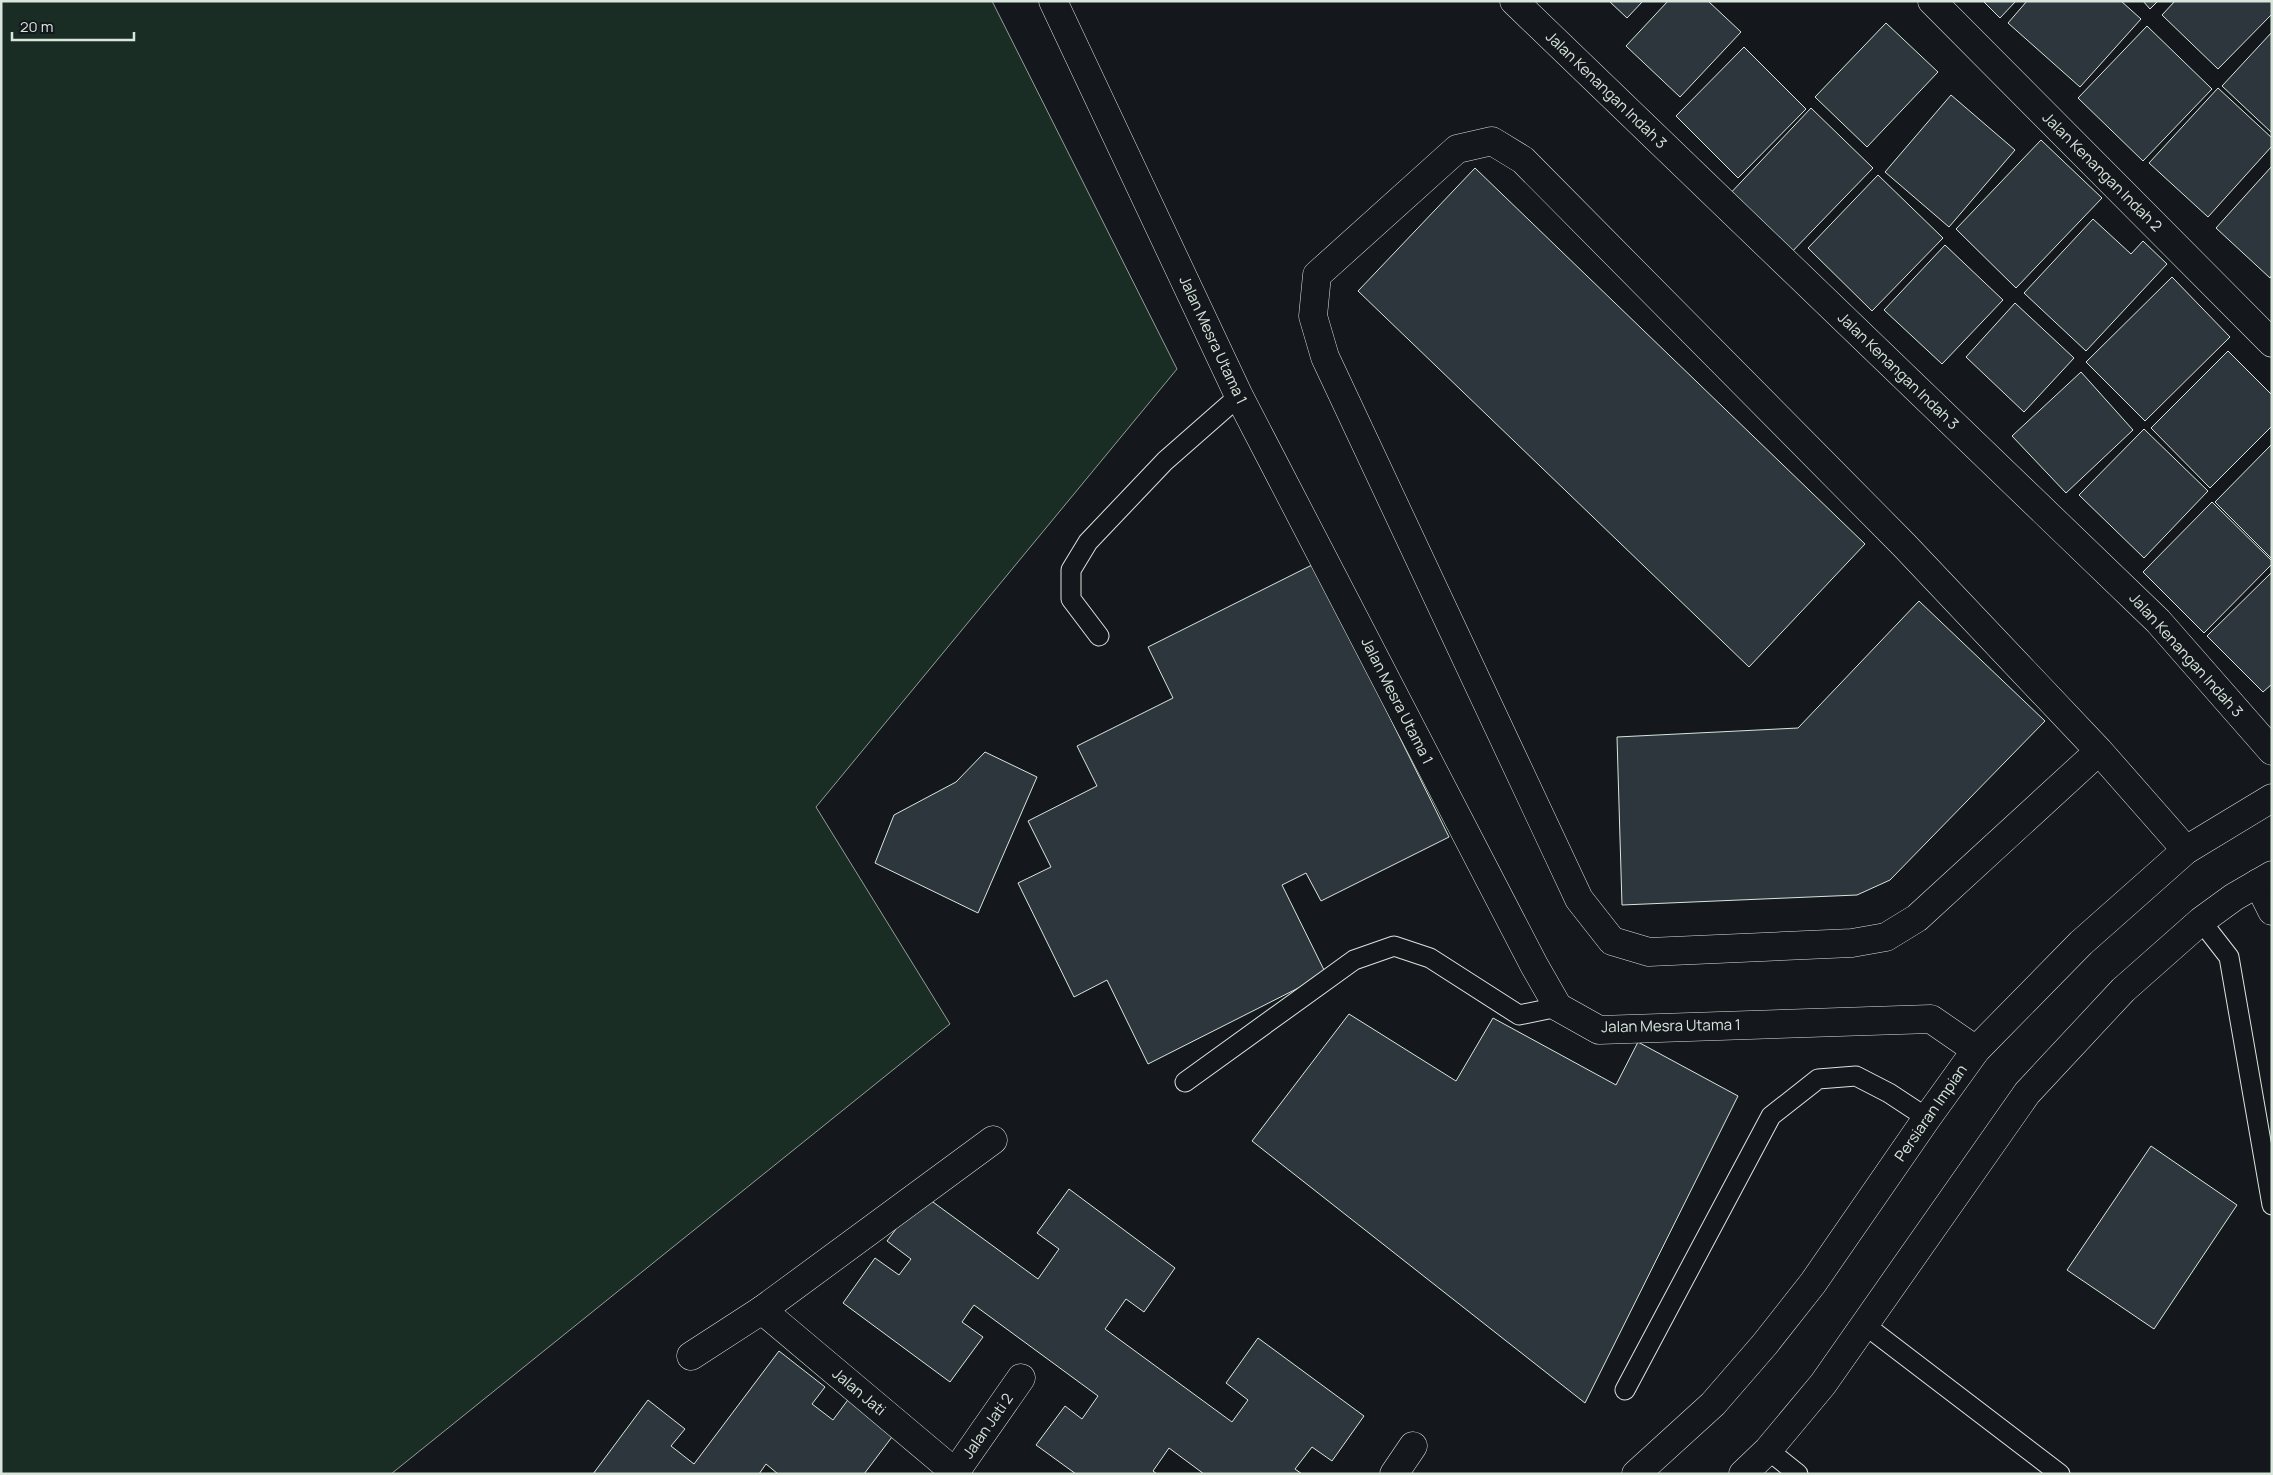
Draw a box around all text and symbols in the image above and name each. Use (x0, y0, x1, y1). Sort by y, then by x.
scale bar (12, 10, 135, 42)
text: 20 m (20, 16, 53, 37)
street label: Jalan Kenangan Indah 3 (1541, 26, 1672, 153)
street label: Jalan Kenangan Indah 2 (2038, 107, 2167, 236)
street label: Jalan Mesra Utama 1 (1174, 272, 1252, 407)
street label: Jalan Kenangan Indah 3 (1833, 307, 1964, 434)
street label: Jalan Kenangan Indah 3 (2125, 588, 2248, 721)
street label: Jalan Mesra Utama 1 (1356, 634, 1438, 768)
street label: Jalan Mesra Utama 1 (1601, 1014, 1741, 1037)
street label: Persiaran Impian (1889, 1060, 1972, 1165)
street label: Jalan Jati (828, 1363, 891, 1420)
street label: Jalan Jati 2 (957, 1389, 1018, 1463)

